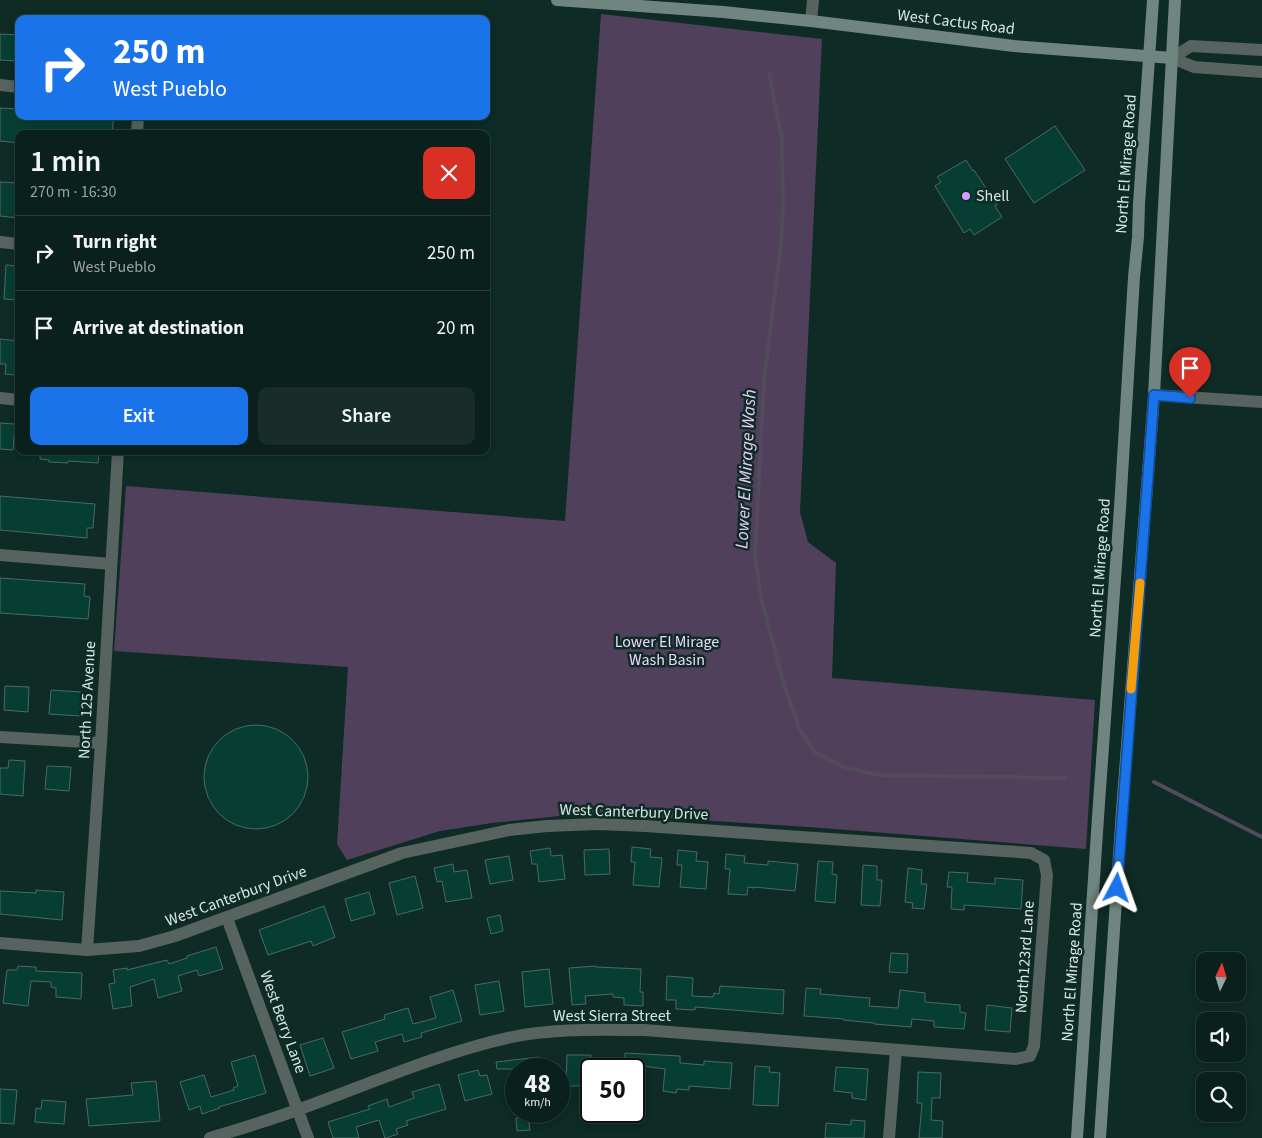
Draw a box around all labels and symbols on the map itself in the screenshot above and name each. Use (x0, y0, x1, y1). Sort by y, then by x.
street label: West Cactus Road (896, 4, 1016, 40)
street label: North El Mirage Road (1110, 94, 1142, 234)
place label: Shell (976, 185, 1009, 207)
marker: Shell (960, 190, 972, 202)
pin (1169, 347, 1211, 398)
water label: Lower El Mirage Wash (729, 389, 763, 549)
street label: North El Mirage Road (1084, 498, 1116, 638)
park label: Lower El Mirage Wash Basin (615, 631, 719, 671)
street label: North 125 Avenue (73, 640, 101, 760)
street label: West Canterbury Drive (559, 798, 709, 826)
street label: West Canterbury Drive (162, 860, 310, 932)
position arrow (1090, 861, 1142, 913)
street label: North123rd Lane (1010, 900, 1040, 1014)
street label: North El Mirage Road (1056, 902, 1088, 1042)
north arrow (1196, 952, 1246, 1002)
street label: West Berry Lane (254, 968, 312, 1076)
street label: West Sierra Street (553, 1005, 672, 1027)
speed limit sign: 50 (580, 1058, 645, 1123)

